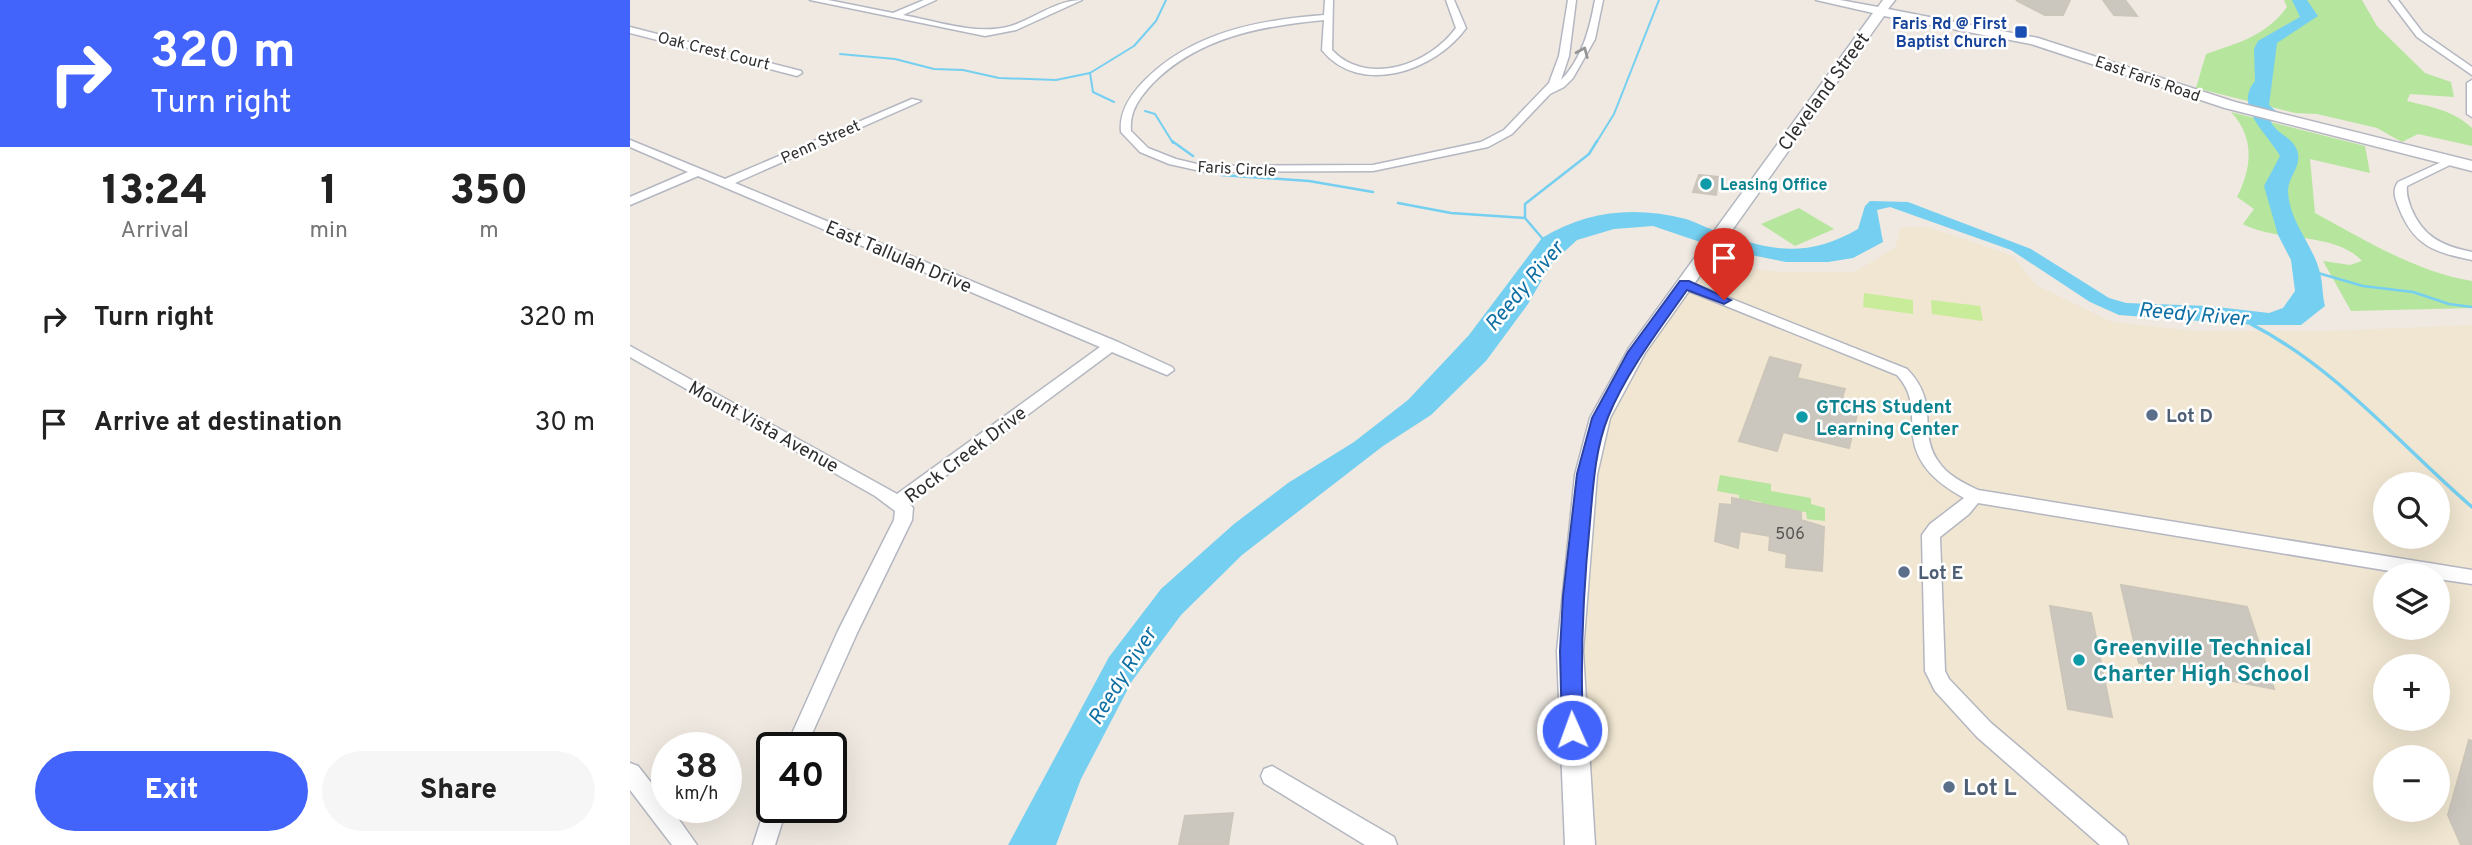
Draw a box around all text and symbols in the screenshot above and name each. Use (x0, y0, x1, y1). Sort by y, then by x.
place label: Faris Rd @ First Baptist Church (1892, 15, 2007, 53)
text: 320 m (150, 23, 296, 85)
marker: Faris Rd @ First Baptist Church (2013, 24, 2029, 40)
icon: right (35, 28, 126, 119)
street label: Oak Crest Court (655, 28, 772, 76)
street label: Cleveland Street (1774, 28, 1876, 156)
one-way arrow (1575, 47, 1589, 59)
street label: East Faris Road (2092, 53, 2203, 107)
text: Turn right (150, 84, 292, 124)
street label: Penn Street (778, 116, 864, 169)
street label: Faris Circle (1197, 158, 1277, 182)
text: 13:24 (102, 166, 208, 219)
text: 1 (320, 166, 337, 219)
text: 350 (450, 166, 528, 219)
marker: Leasing Office (1698, 176, 1714, 192)
place label: Leasing Office (1720, 176, 1828, 196)
street label: East Tallulah Drive (821, 216, 975, 299)
text: Arrival (121, 217, 189, 246)
text: min (310, 217, 348, 246)
text: m (479, 217, 499, 246)
pin (1694, 228, 1754, 300)
water label: Reedy River (1480, 235, 1572, 338)
icon: arrive (1705, 239, 1743, 277)
water label: Reedy River (2137, 297, 2251, 334)
icon: right (35, 300, 73, 338)
text: Turn right (94, 302, 214, 335)
text: 320 m (519, 302, 595, 335)
street label: Mount Vista Avenue (684, 376, 842, 479)
place label: GTCHS Student Learning Center (1816, 396, 1959, 442)
street label: Rock Creek Drive (900, 402, 1032, 509)
icon: arrive (35, 405, 73, 443)
place label: Lot D (2166, 405, 2213, 429)
text: Arrive at destination (94, 407, 342, 440)
text: 30 m (535, 407, 595, 440)
marker: Lot D (2144, 407, 2160, 423)
marker: GTCHS Student Learning Center (1794, 409, 1810, 425)
map controls (2373, 472, 2450, 822)
button: search (2373, 472, 2450, 549)
house number: 506 (1775, 525, 1805, 545)
place label: Lot E (1918, 562, 1963, 586)
button: layers (2373, 563, 2450, 640)
marker: Lot E (1896, 564, 1912, 580)
water label: Reedy River (1083, 622, 1165, 730)
place label: Greenville Technical Charter High School (2093, 635, 2312, 690)
marker: Greenville Technical Charter High School (2071, 652, 2087, 668)
button: + (2373, 654, 2450, 731)
position arrow (1535, 693, 1609, 767)
speed limit sign: 40 (756, 732, 847, 823)
button: − (2373, 745, 2450, 822)
text: 38 (675, 746, 718, 790)
button: Exit (35, 751, 308, 831)
button: Share (322, 751, 595, 831)
place label: Lot L (1963, 775, 2017, 804)
marker: Lot L (1941, 779, 1957, 795)
text: km/h (675, 783, 718, 806)

